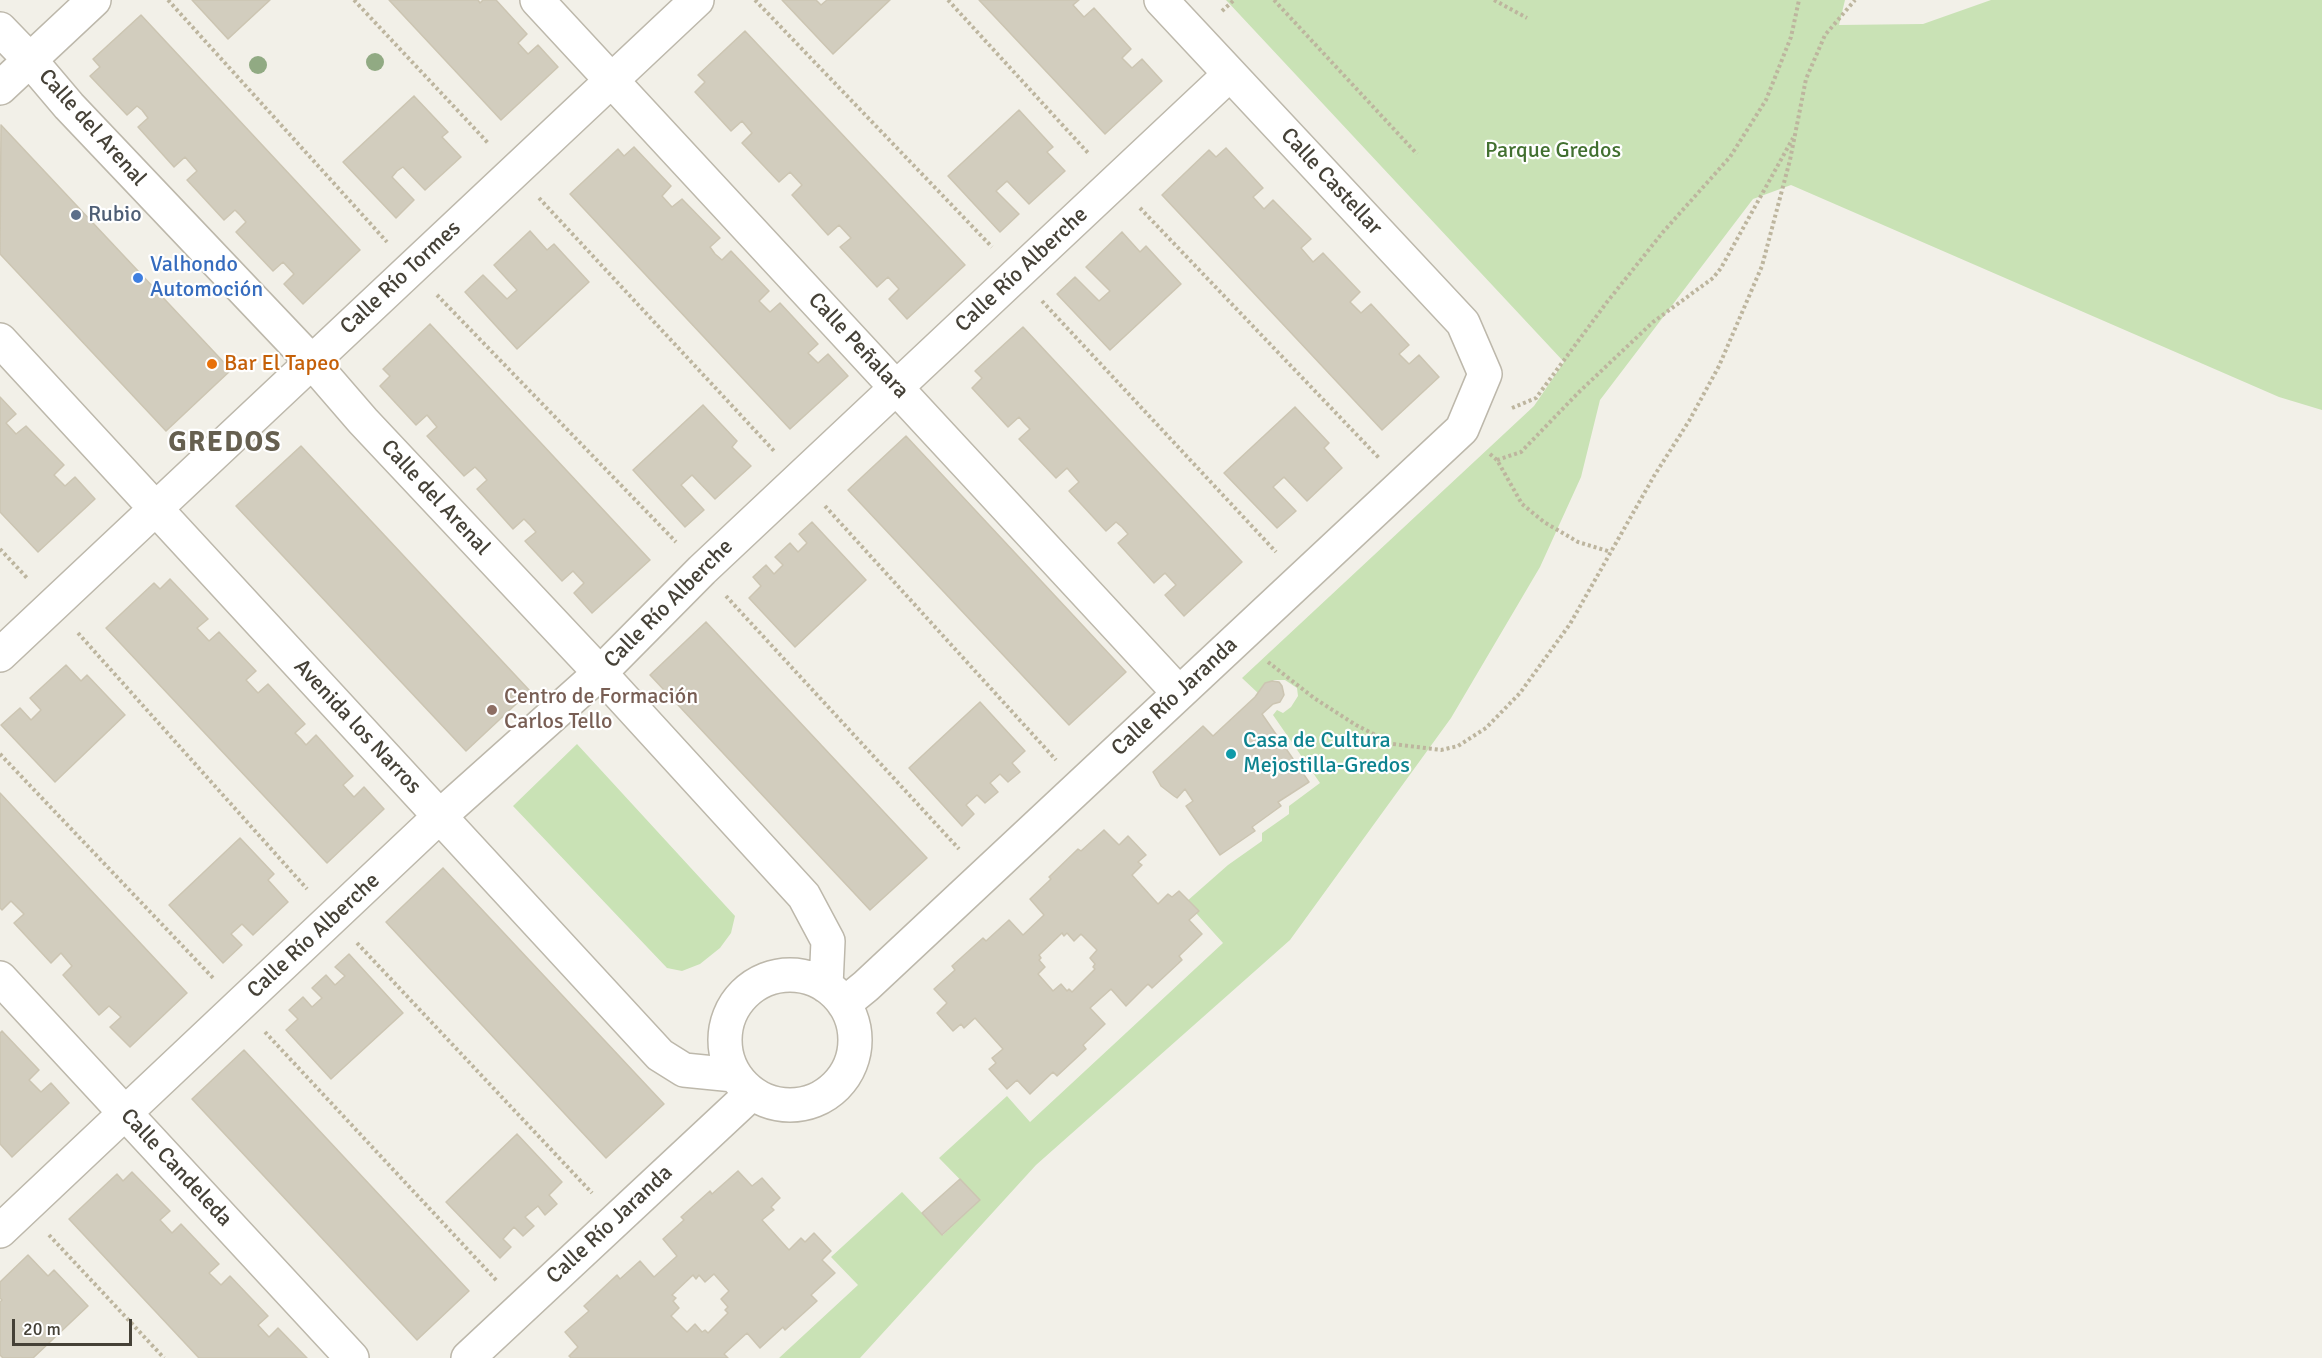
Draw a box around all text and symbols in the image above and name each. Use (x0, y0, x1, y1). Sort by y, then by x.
street label: Calle del Arenal (33, 64, 151, 192)
street label: Calle Castellar (1275, 123, 1387, 241)
park label: Parque Gredos (1485, 138, 1621, 164)
place label: Rubio (88, 202, 142, 228)
street label: Calle Río Alberche (950, 202, 1094, 338)
marker: Rubio (69, 208, 83, 222)
street label: Calle Río Tormes (335, 216, 467, 340)
place label: Valhondo Automoción (150, 252, 263, 304)
marker: Valhondo Automoción (131, 271, 145, 285)
street label: Calle Peñalara (802, 287, 914, 405)
place label: Bar El Tapeo (224, 351, 340, 377)
marker: Bar El Tapeo (205, 357, 219, 371)
district label: GREDOS (168, 427, 282, 461)
street label: Calle del Arenal (375, 435, 495, 561)
street label: Calle Río Alberche (599, 534, 739, 674)
street label: Calle Río Jaranda (1107, 632, 1243, 762)
street label: Avenida los Narros (288, 654, 426, 800)
place label: Centro de Formación Carlos Tello (504, 684, 698, 736)
marker: Centro de Formación Carlos Tello (485, 703, 499, 717)
place label: Casa de Cultura Mejostilla-Gredos (1243, 728, 1410, 780)
marker: Casa de Cultura Mejostilla-Gredos (1224, 747, 1238, 761)
street label: Calle Río Alberche (242, 868, 386, 1004)
street label: Calle Candeleda (115, 1104, 237, 1232)
street label: Calle Río Jaranda (542, 1160, 678, 1290)
scale bar (15, 1307, 135, 1345)
text: 20 m (23, 1318, 61, 1340)

